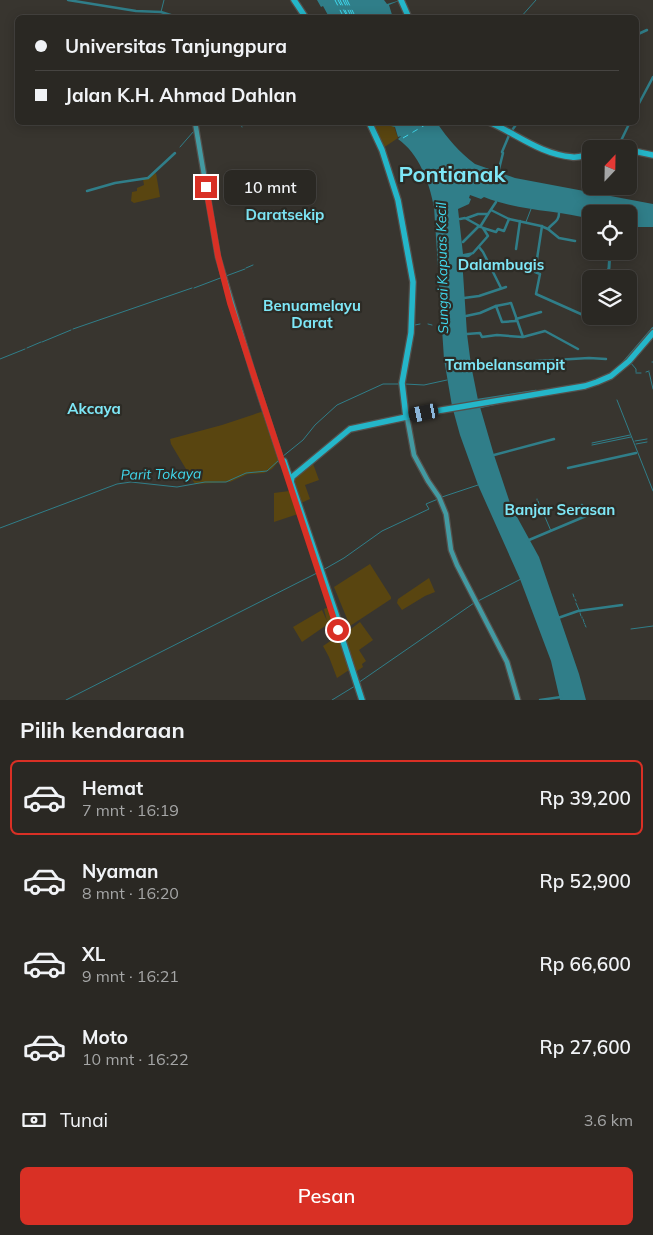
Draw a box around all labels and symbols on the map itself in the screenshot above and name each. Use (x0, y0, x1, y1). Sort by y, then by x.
north arrow (582, 140, 638, 195)
district label: Pontianak (398, 160, 506, 188)
callout: 10 mnt (224, 170, 316, 204)
route end (195, 176, 217, 198)
water label: Sungai Kapuas Kecil (432, 201, 452, 334)
district label: Daratsekip (246, 205, 324, 224)
district label: Dalambugis (458, 255, 544, 274)
district label: Benuamelayu Darat (263, 296, 361, 332)
district label: Tambelansampit (445, 355, 565, 374)
district label: Akcaya (67, 399, 121, 418)
car (407, 403, 440, 423)
water label: Parit Tokaya (120, 464, 202, 484)
district label: Banjar Serasan (505, 500, 615, 519)
route start (327, 619, 349, 641)

